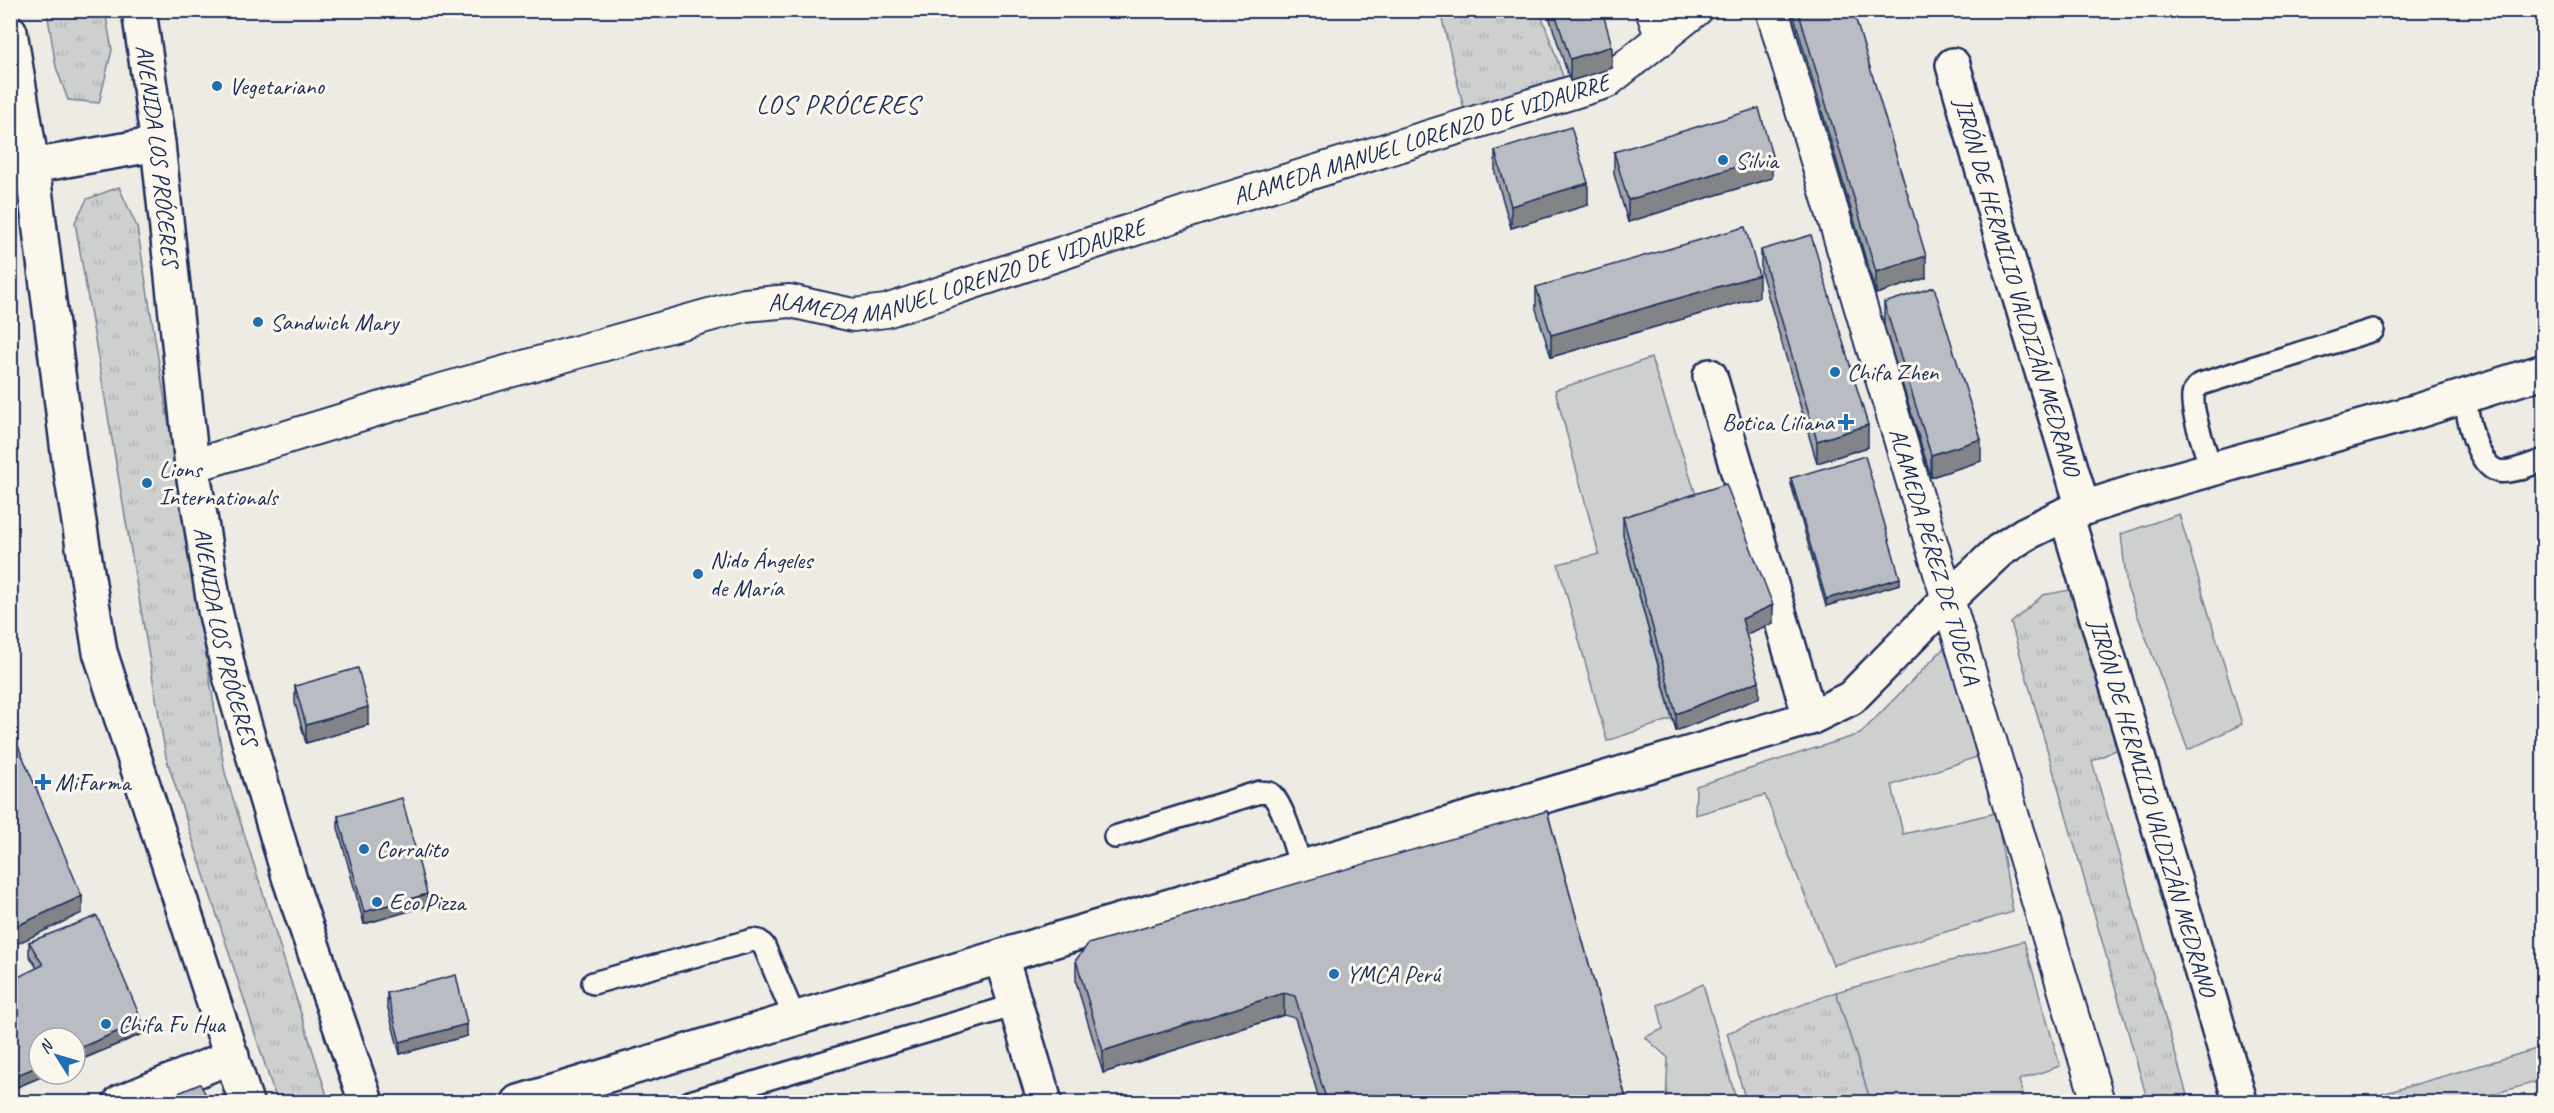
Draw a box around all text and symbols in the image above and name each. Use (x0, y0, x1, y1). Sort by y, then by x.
street label: AVENIDA LOS PRÓCERES (129, 43, 186, 272)
street label: ALAMEDA MANUEL LORENZO DE VIDAURRE (1229, 66, 1616, 211)
place label: Vegetariano (229, 71, 325, 101)
marker: Vegetariano (210, 79, 224, 93)
district label: LOS PRÓCERES (756, 88, 924, 121)
street label: JIRÓN DE HERMILIO VALDIZÁN MEDRANO (1948, 94, 2088, 482)
place label: Silvia (1735, 145, 1780, 175)
marker: Silvia (1716, 153, 1730, 167)
street label: ALAMEDA MANUEL LORENZO DE VIDAURRE (766, 211, 1152, 330)
place label: Sandwich Mary (270, 307, 400, 337)
marker: Sandwich Mary (251, 315, 265, 329)
place label: Chifa Zhen (1847, 357, 1940, 387)
marker: Chifa Zhen (1828, 365, 1842, 379)
place label: Botica Liliana (1722, 407, 1835, 437)
marker: Botica Liliana (1839, 415, 1853, 429)
street label: ALAMEDA PÉREZ DE TUDELA (1883, 424, 1988, 689)
place label: Lions Internationals (159, 454, 279, 512)
marker: Lions Internationals (140, 476, 154, 490)
street label: AVENIDA LOS PRÓCERES (187, 525, 266, 753)
place label: Nido Ángeles de María (710, 545, 815, 603)
marker: Nido Ángeles de María (691, 567, 705, 581)
street label: JIRÓN DE HERMILIO VALDIZÁN MEDRANO (2083, 614, 2224, 1003)
place label: MiFarma (55, 767, 132, 797)
marker: MiFarma (36, 775, 50, 789)
place label: Corralito (376, 834, 449, 864)
marker: Corralito (357, 842, 371, 856)
place label: Eco Pizza (389, 887, 467, 917)
marker: Eco Pizza (370, 895, 384, 909)
place label: YMCA Perú (1346, 959, 1442, 989)
marker: YMCA Perú (1327, 967, 1341, 981)
place label: Chifa Fu Hua (118, 1009, 226, 1039)
marker: Chifa Fu Hua (99, 1017, 113, 1031)
north arrow (27, 1026, 87, 1086)
text: N (35, 1035, 59, 1058)

